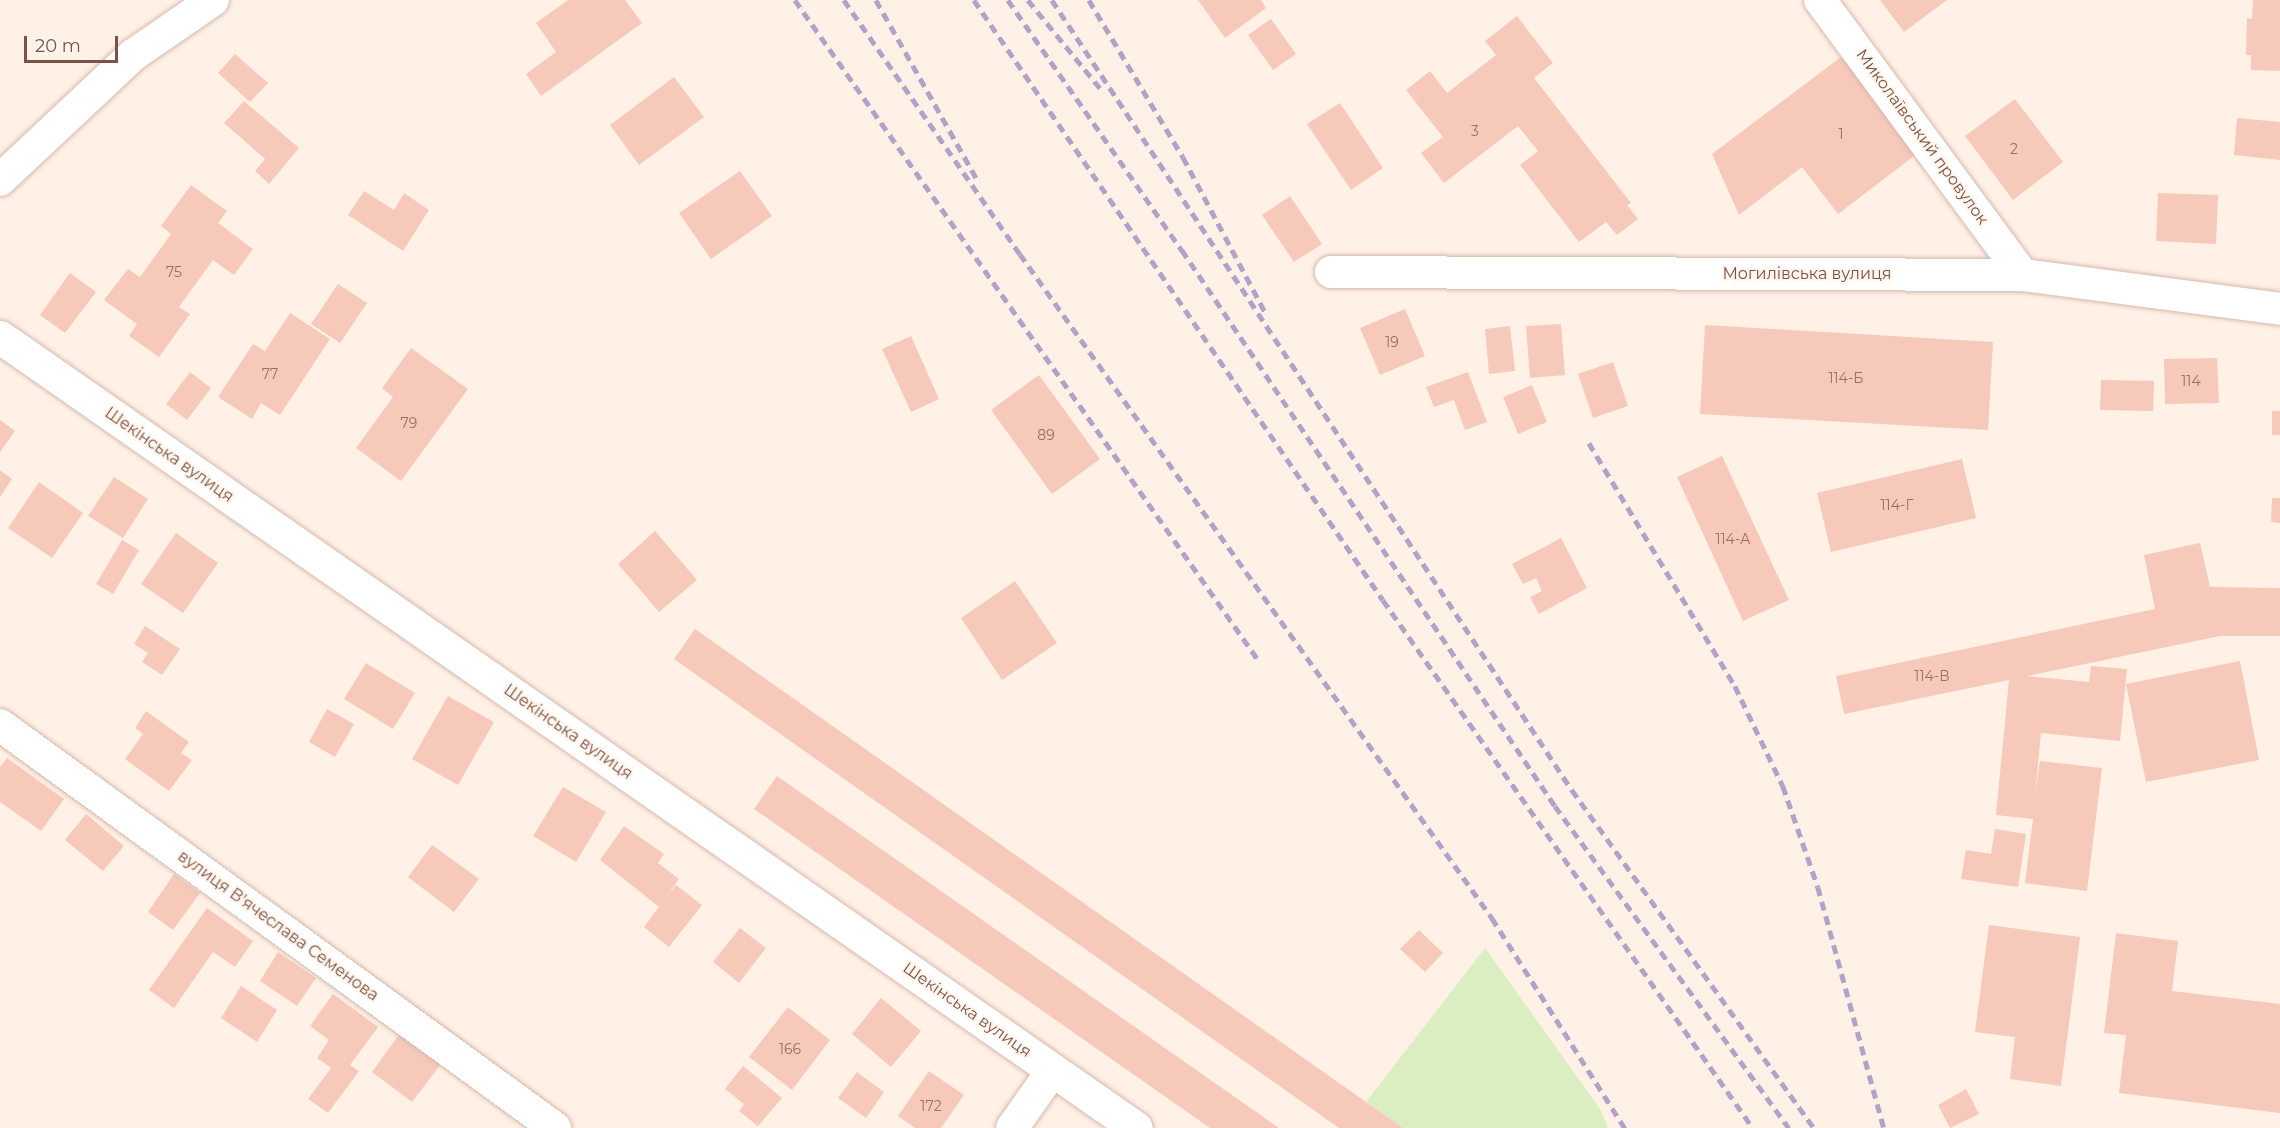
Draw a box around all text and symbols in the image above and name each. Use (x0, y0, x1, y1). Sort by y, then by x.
scale bar (27, 24, 122, 62)
text: 20 m (35, 35, 81, 57)
street label: Миколаївський провулок (1852, 45, 1992, 229)
house number: 3 (1471, 123, 1479, 139)
house number: 1 (1838, 126, 1844, 142)
house number: 2 (2010, 141, 2018, 157)
house number: 75 (166, 264, 182, 280)
street label: Могилівська вулиця (1722, 264, 1892, 284)
house number: 19 (1385, 334, 1399, 350)
house number: 77 (262, 366, 278, 382)
house number: 114-Б (1828, 370, 1864, 386)
house number: 114 (2181, 373, 2201, 389)
street label: Шекінська вулиця (101, 403, 237, 507)
house number: 79 (401, 415, 417, 431)
house number: 89 (1037, 427, 1055, 443)
house number: 114-Г (1881, 497, 1913, 513)
house number: 114-А (1715, 531, 1751, 547)
house number: 114-В (1914, 668, 1950, 684)
street label: Шекінська вулиця (500, 680, 636, 784)
street label: вулиця В'ячеслава Семенова (174, 847, 382, 1005)
street label: Шекінська вулиця (899, 958, 1035, 1062)
house number: 166 (779, 1041, 801, 1057)
house number: 172 (920, 1098, 942, 1114)

